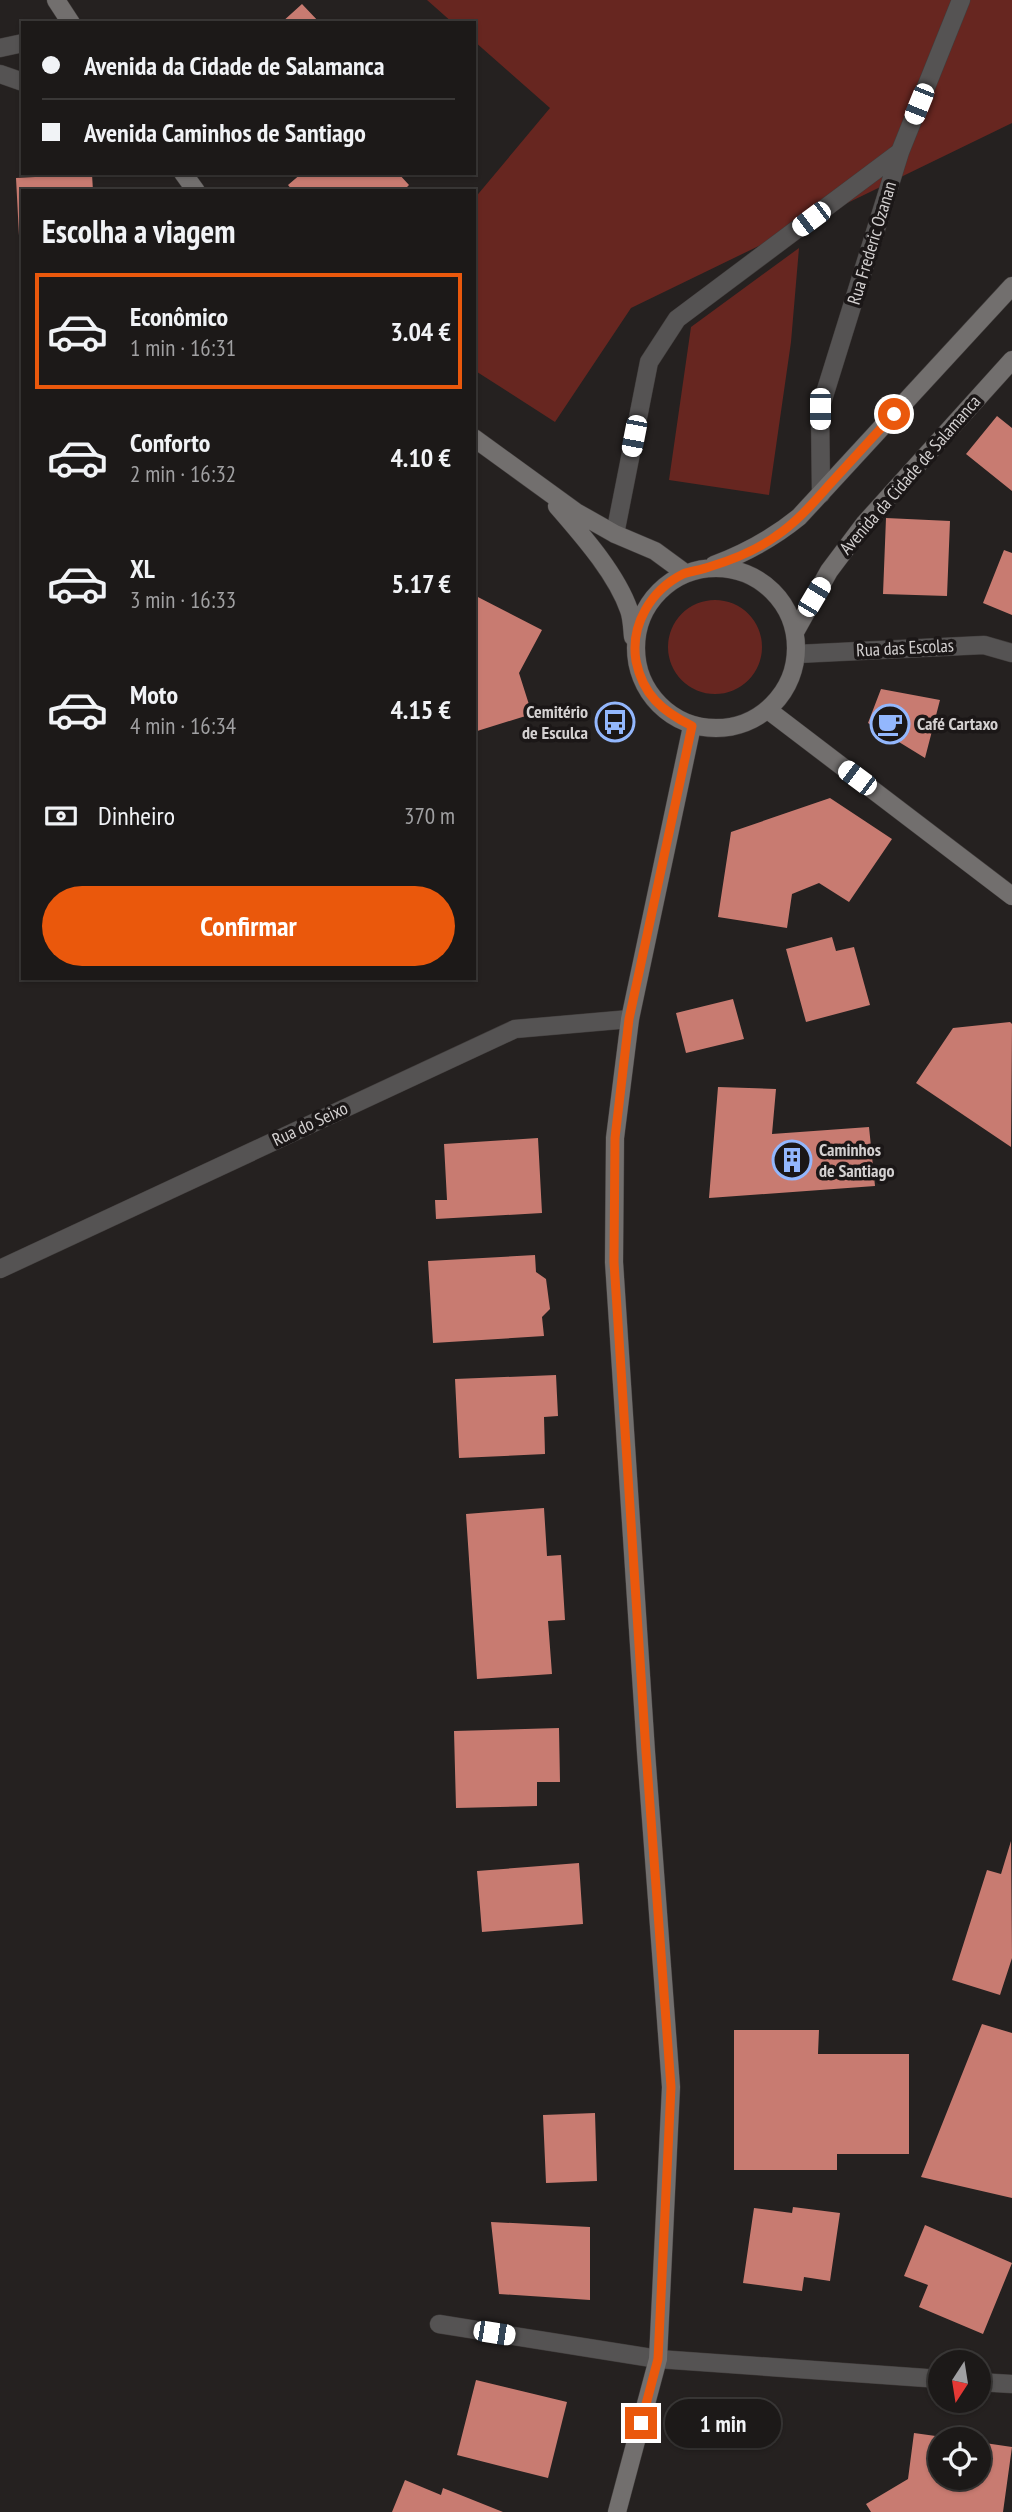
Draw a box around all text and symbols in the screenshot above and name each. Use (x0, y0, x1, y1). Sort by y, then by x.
text: Avenida da Cidade de Salamanca (84, 49, 384, 82)
car (902, 81, 937, 127)
text: Avenida Caminhos de Santiago (84, 116, 366, 149)
street label: Rua Frederic Ozanan (842, 179, 901, 307)
car (788, 198, 835, 240)
text: Escolha a viagem (42, 210, 235, 252)
icon: car (46, 300, 109, 363)
text: Econômico (130, 300, 228, 333)
text: 3.04 € (390, 315, 451, 348)
text: 1 min · 16:31 (130, 333, 236, 362)
car (810, 388, 831, 430)
street label: Avenida da Cidade de Salamanca (834, 390, 985, 559)
route start (878, 398, 910, 430)
car (620, 413, 649, 459)
icon: car (46, 426, 109, 489)
text: Conforto (130, 426, 210, 459)
text: 4.10 € (390, 441, 451, 474)
text: 2 min · 16:32 (130, 459, 236, 488)
icon: car (46, 552, 109, 615)
text: XL (130, 552, 155, 585)
text: 5.17 € (392, 567, 451, 600)
car (795, 574, 834, 620)
text: 3 min · 16:33 (130, 585, 236, 614)
street label: Rua das Escolas (856, 633, 954, 662)
icon: car (46, 678, 109, 741)
text: Moto (130, 678, 178, 711)
text: 4.15 € (390, 693, 451, 726)
place label: Cemitério de Esculca (522, 700, 588, 744)
bus stop icon: Cemitério de Esculca (594, 701, 636, 743)
cafe icon: Café Cartaxo (869, 703, 911, 745)
text: 4 min · 16:34 (130, 711, 236, 740)
place label: Café Cartaxo (917, 712, 998, 735)
car (834, 757, 881, 799)
icon: cash (42, 797, 80, 835)
text: Dinheiro (98, 799, 175, 832)
text: 370 m (404, 801, 455, 830)
button: Confirmar (42, 886, 455, 966)
street label: Rua do Seixo (268, 1096, 351, 1151)
place label: Caminhos de Santiago (819, 1138, 895, 1182)
building icon: Caminhos de Santiago (771, 1139, 813, 1181)
car (472, 2319, 517, 2347)
north arrow (928, 2350, 990, 2413)
map controls (928, 2350, 991, 2490)
callout: 1 min (666, 2398, 781, 2448)
route end (625, 2407, 657, 2439)
text: 1 min (700, 2409, 746, 2438)
button: locate (928, 2427, 991, 2490)

